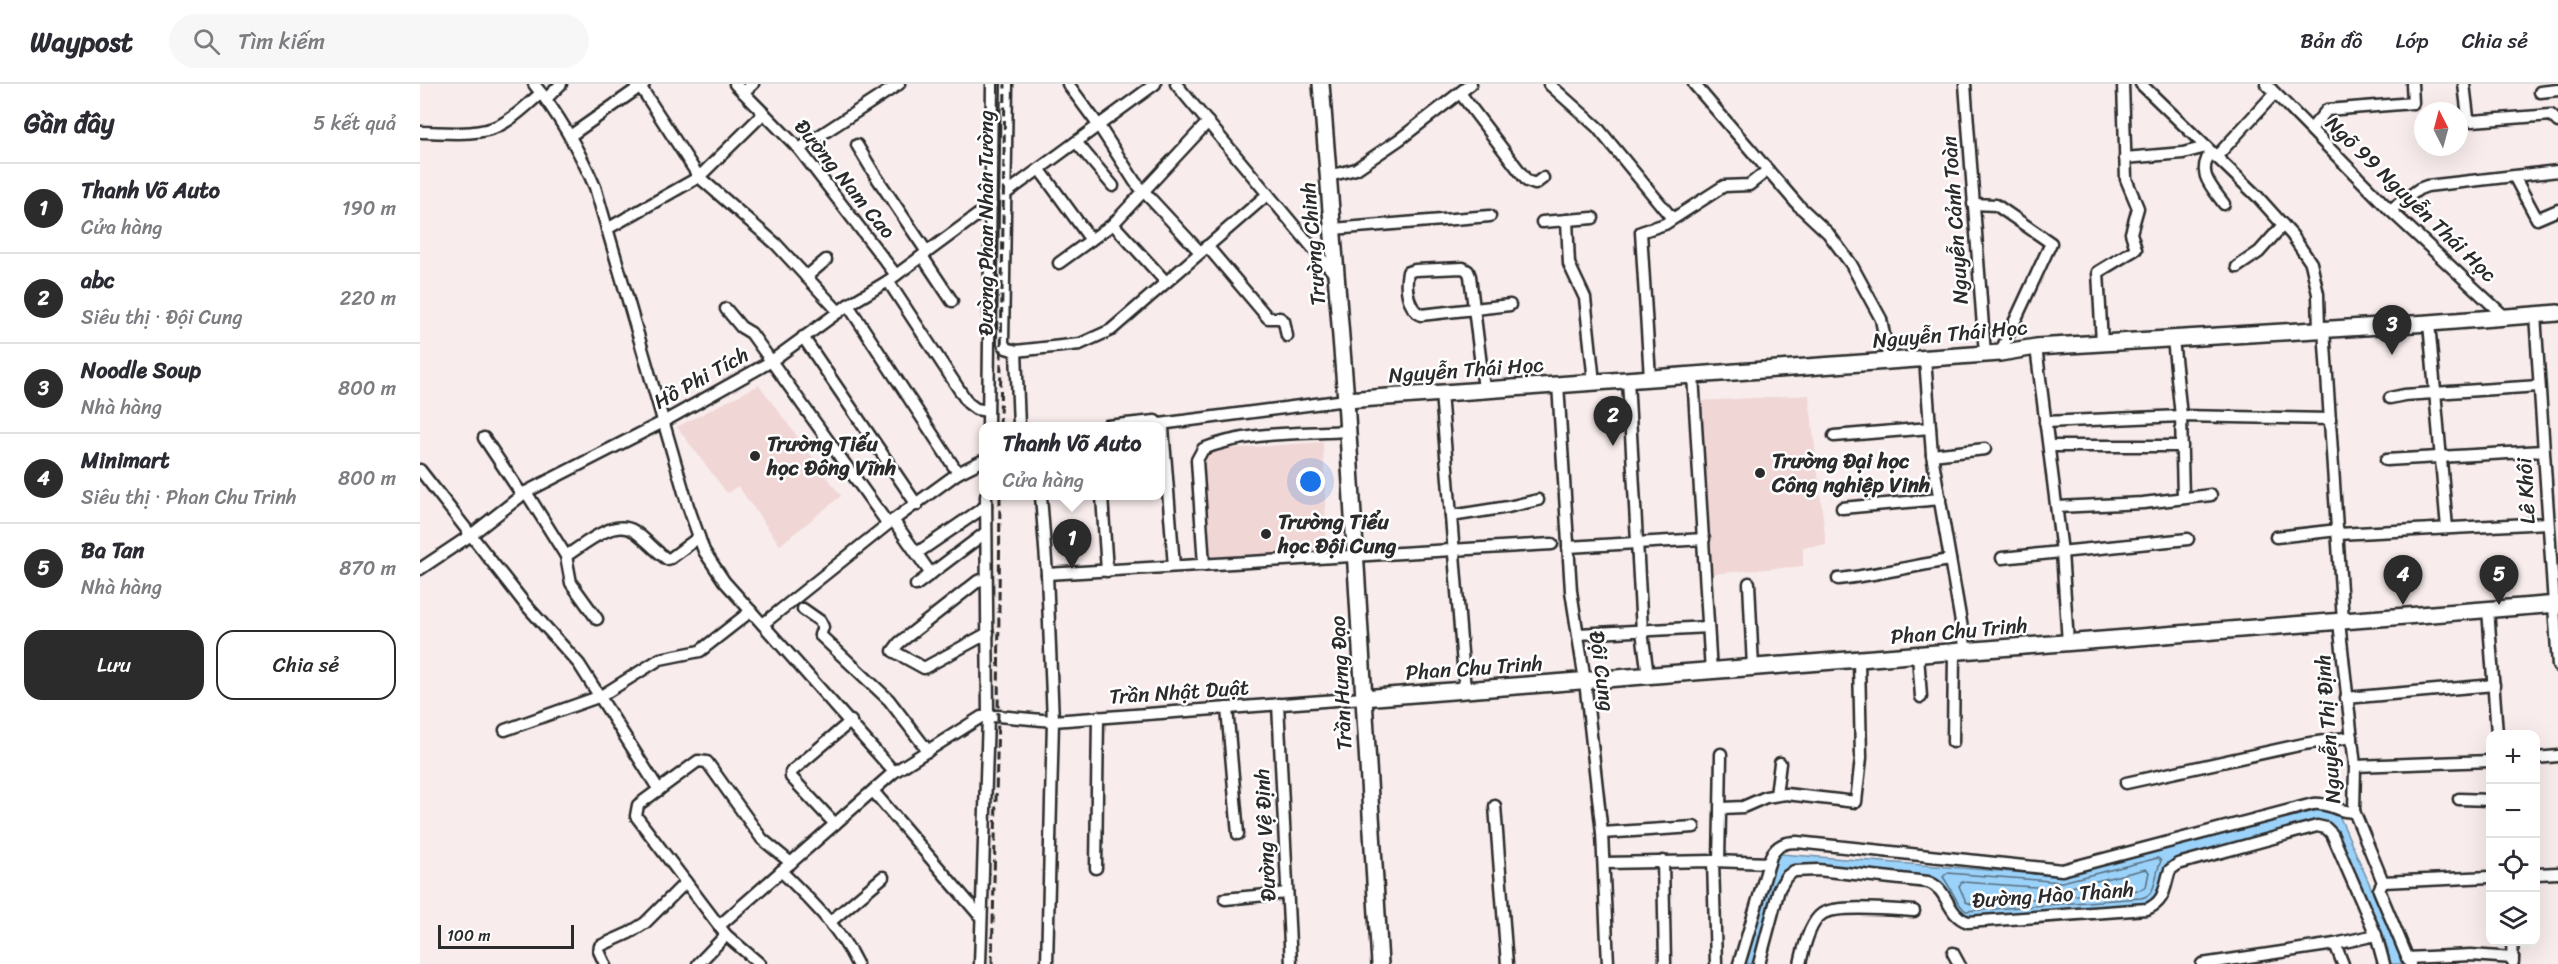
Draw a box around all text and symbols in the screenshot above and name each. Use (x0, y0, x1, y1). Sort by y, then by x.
search box (169, 14, 589, 68)
text: Waypost (30, 17, 133, 66)
text: Tìm kiếm (238, 22, 325, 61)
text: Bản đồ (2300, 22, 2362, 60)
text: Lớp (2395, 22, 2429, 60)
text: Chia sẻ (2462, 22, 2528, 60)
icon: search (190, 25, 223, 58)
text: Gần đây (24, 100, 114, 146)
north arrow (2414, 102, 2468, 156)
text: 5 kết quả (313, 106, 396, 141)
street label: Ngõ 99 Nguyễn Thái Học (2316, 106, 2507, 292)
street label: Đường Nam Cao (784, 110, 906, 248)
street label: Đường Phan Nhân Tường (967, 110, 1005, 336)
street label: Nguyễn Cảnh Toàn (1930, 135, 1980, 305)
text: Thanh Võ Auto (81, 171, 220, 210)
street label: Trường Chinh (1289, 181, 1337, 307)
text: 1 (39, 191, 48, 226)
text: 190 m (342, 191, 396, 226)
text: Cửa hàng (81, 210, 163, 245)
text: abc (81, 261, 115, 300)
text: 2 (38, 281, 49, 316)
text: 220 m (340, 281, 396, 316)
text: Siêu thị · Đội Cung (81, 300, 243, 335)
pin: 3 (2372, 306, 2412, 355)
street label: Nguyễn Thái Học (1871, 308, 2030, 360)
street label: Hồ Phi Tích (646, 336, 756, 420)
street label: Nguyễn Thái Học (1387, 346, 1545, 394)
text: Noodle Soup (81, 351, 201, 390)
text: 3 (38, 371, 49, 406)
text: 800 m (338, 371, 396, 406)
text: Nhà hàng (81, 390, 162, 425)
pin: 2 (1594, 396, 1632, 446)
popup (979, 422, 1165, 500)
text: Thanh Võ Auto (1002, 424, 1142, 463)
place label: Trường Tiểu học Đông Vĩnh (766, 425, 896, 487)
text: Minimart (81, 441, 170, 480)
place label: Trường Đại học Công nghiệp Vinh (1771, 442, 1930, 504)
marker: Trường Tiểu học Đông Vĩnh (748, 449, 762, 463)
street label: Lê Khôi (2505, 456, 2547, 525)
text: 4 (37, 461, 50, 496)
text: 800 m (338, 461, 396, 496)
text: Cửa hàng (1002, 463, 1084, 498)
marker: Trường Đại học Công nghiệp Vinh (1753, 466, 1767, 480)
your location (1296, 467, 1325, 496)
text: Siêu thị · Phan Chu Trinh (81, 480, 296, 515)
place label: Trường Tiểu học Đội Cung (1277, 503, 1397, 565)
pin: 1 (1052, 520, 1092, 569)
marker: Trường Tiểu học Đội Cung (1259, 527, 1273, 541)
text: Ba Tan (81, 531, 144, 570)
text: 5 (37, 551, 50, 586)
text: 870 m (339, 551, 396, 586)
pin: 4 (2384, 556, 2422, 605)
pin: 5 (2480, 556, 2518, 605)
text: Nhà hàng (81, 570, 162, 605)
street label: Phan Chu Trinh (1889, 606, 2029, 656)
street label: Trần Hưng Đạo (1318, 614, 1364, 751)
street label: Đội Cung (1578, 628, 1626, 714)
button: Lưu (24, 630, 204, 700)
button: Chia sẻ (216, 630, 396, 700)
street label: Phan Chu Trinh (1404, 644, 1544, 692)
street label: Nguyễn Thị Định (2304, 653, 2352, 805)
street label: Trần Nhật Duật (1108, 668, 1250, 716)
map controls (2486, 730, 2540, 946)
button: + (2486, 730, 2540, 784)
street label: Đường Vệ Định (1243, 768, 1287, 902)
button: − (2486, 784, 2540, 838)
button: locate (2486, 838, 2540, 892)
street label: Đường Hào Thành (1971, 870, 2135, 920)
button: layers (2486, 892, 2540, 946)
text: 100 m (447, 921, 491, 950)
scale bar (438, 922, 574, 950)

